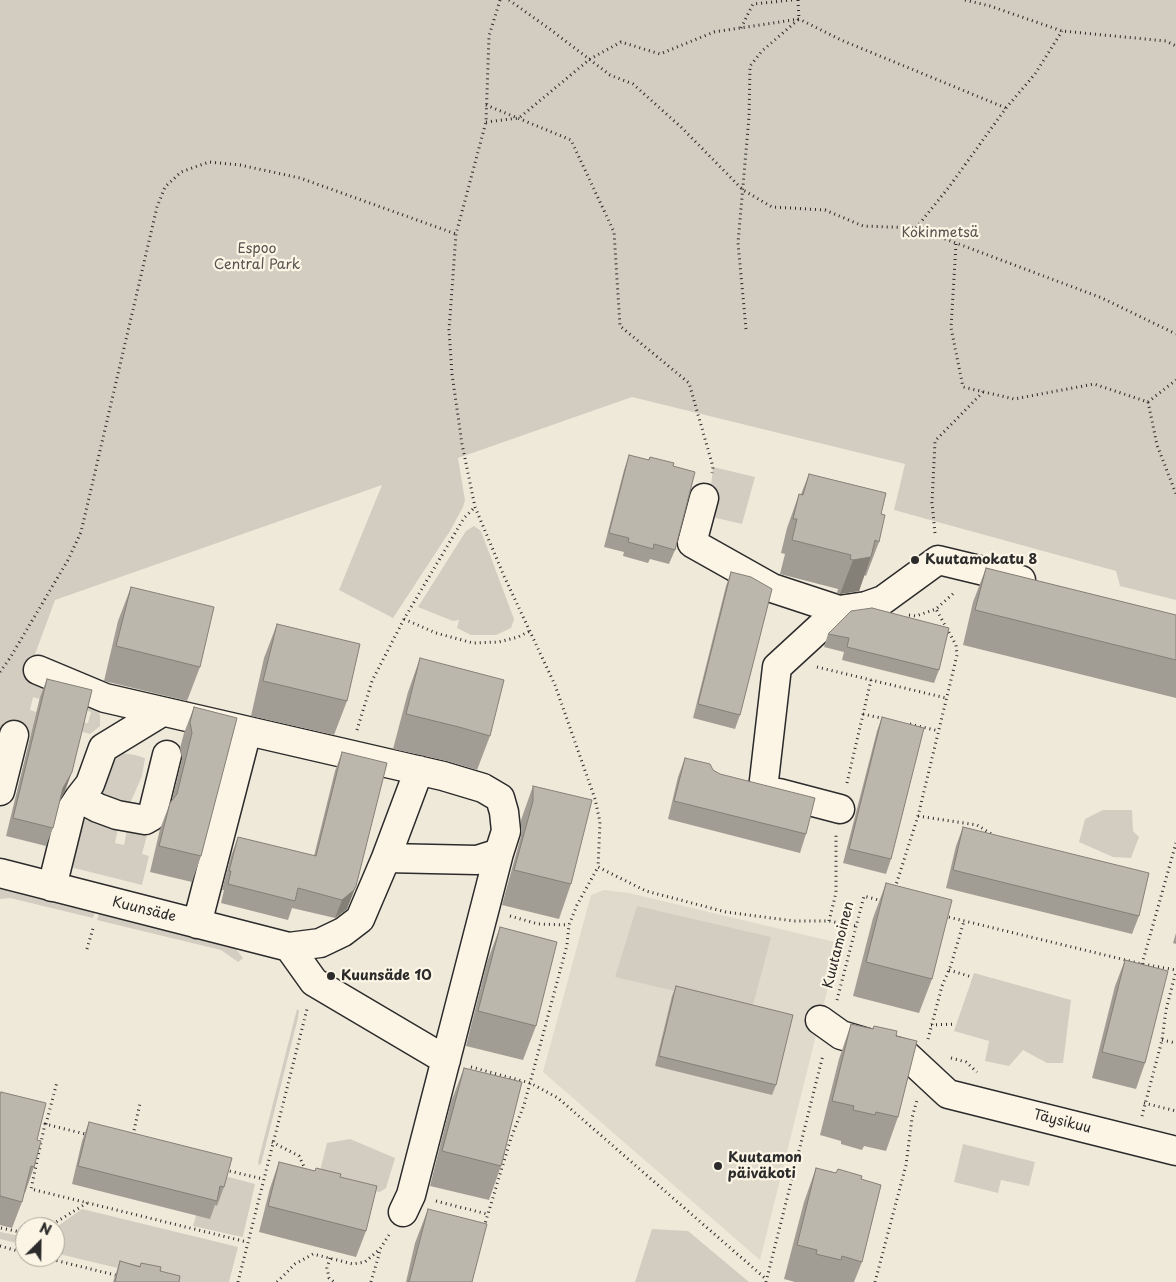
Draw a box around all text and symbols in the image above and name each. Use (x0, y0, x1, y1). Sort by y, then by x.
park label: Kokinmetsä (902, 225, 978, 241)
park label: Espoo Central Park (214, 241, 300, 274)
place label: Kuutamokatu 8 (925, 552, 1037, 568)
marker: Kuutamokatu 8 (909, 554, 921, 566)
street label: Kuunsäde (110, 894, 178, 926)
street label: Kuutamoinen (820, 900, 858, 990)
place label: Kuunsäde 10 (341, 968, 432, 984)
marker: Kuunsäde 10 (325, 970, 337, 982)
street label: Täysikuu (1031, 1107, 1093, 1137)
place label: Kuutamon päiväkoti (728, 1150, 802, 1182)
marker: Kuutamon päiväkoti (712, 1160, 724, 1172)
north arrow (15, 1217, 65, 1267)
text: N (36, 1217, 55, 1240)

